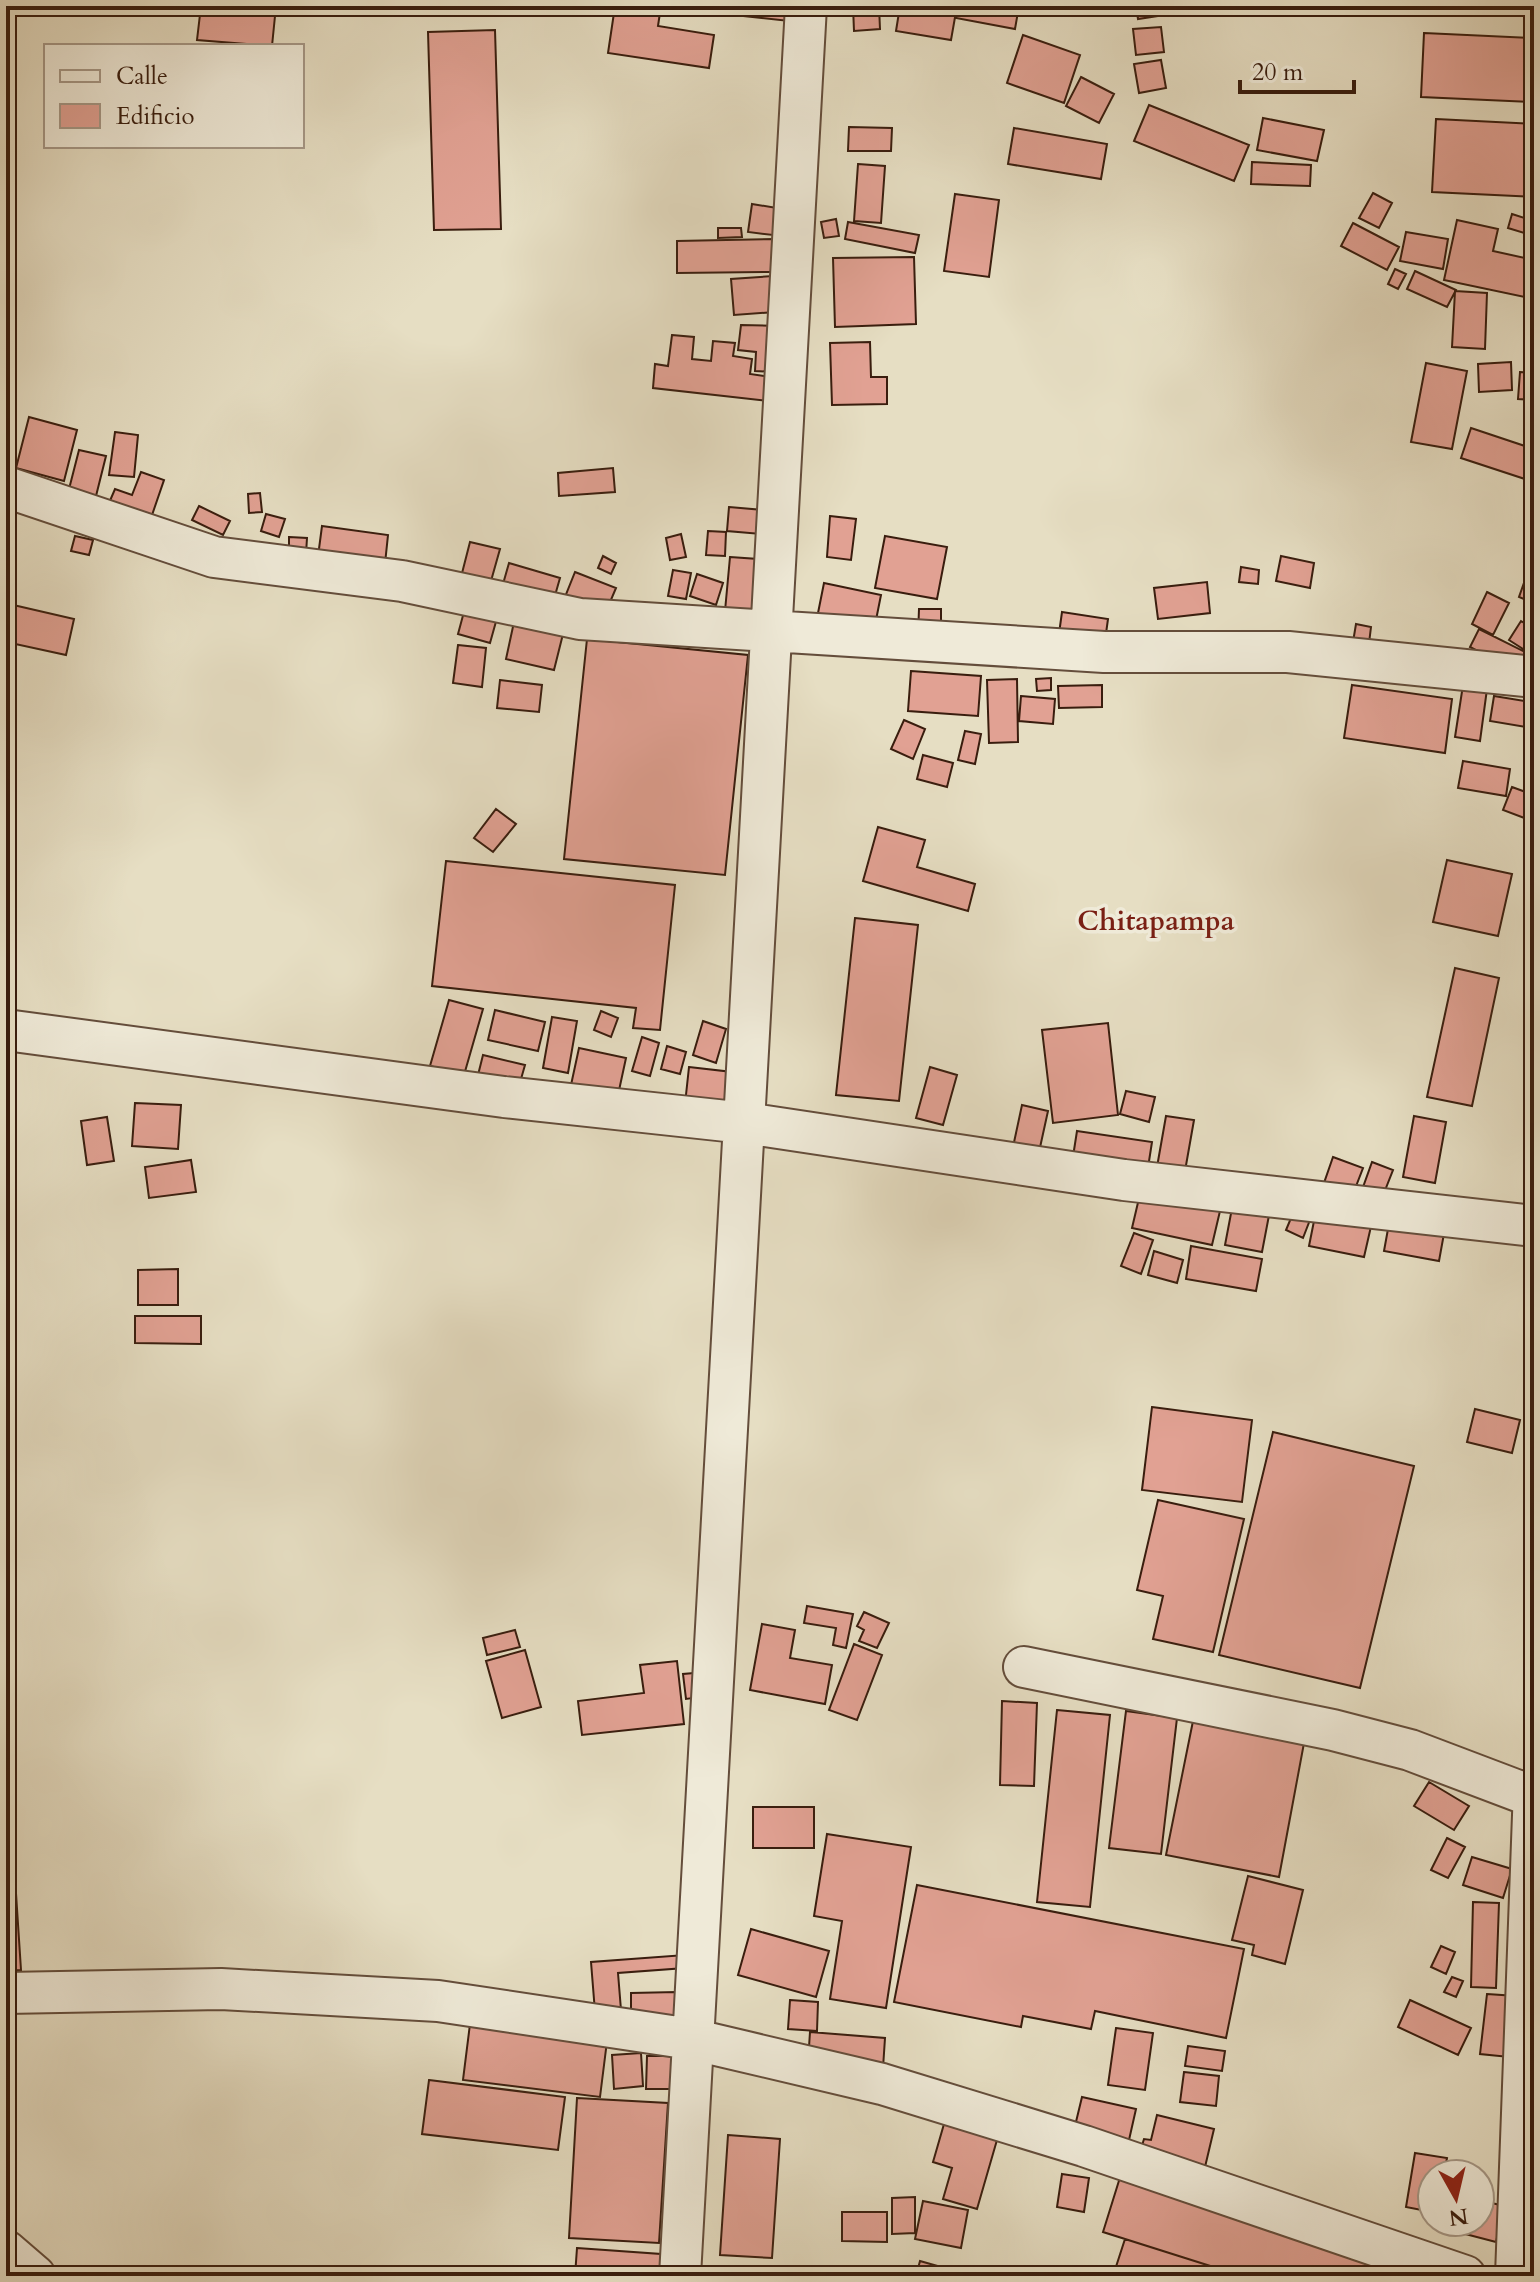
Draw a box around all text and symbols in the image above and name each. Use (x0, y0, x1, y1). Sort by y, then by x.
legend (44, 44, 304, 148)
scale bar (1240, 44, 1354, 94)
text: 20 m (1252, 56, 1304, 89)
text: Calle (116, 60, 168, 93)
text: Edificio (116, 100, 195, 133)
district label: Chitapampa (1077, 902, 1235, 940)
north arrow (1416, 2158, 1496, 2238)
text: N (1447, 2201, 1470, 2233)

